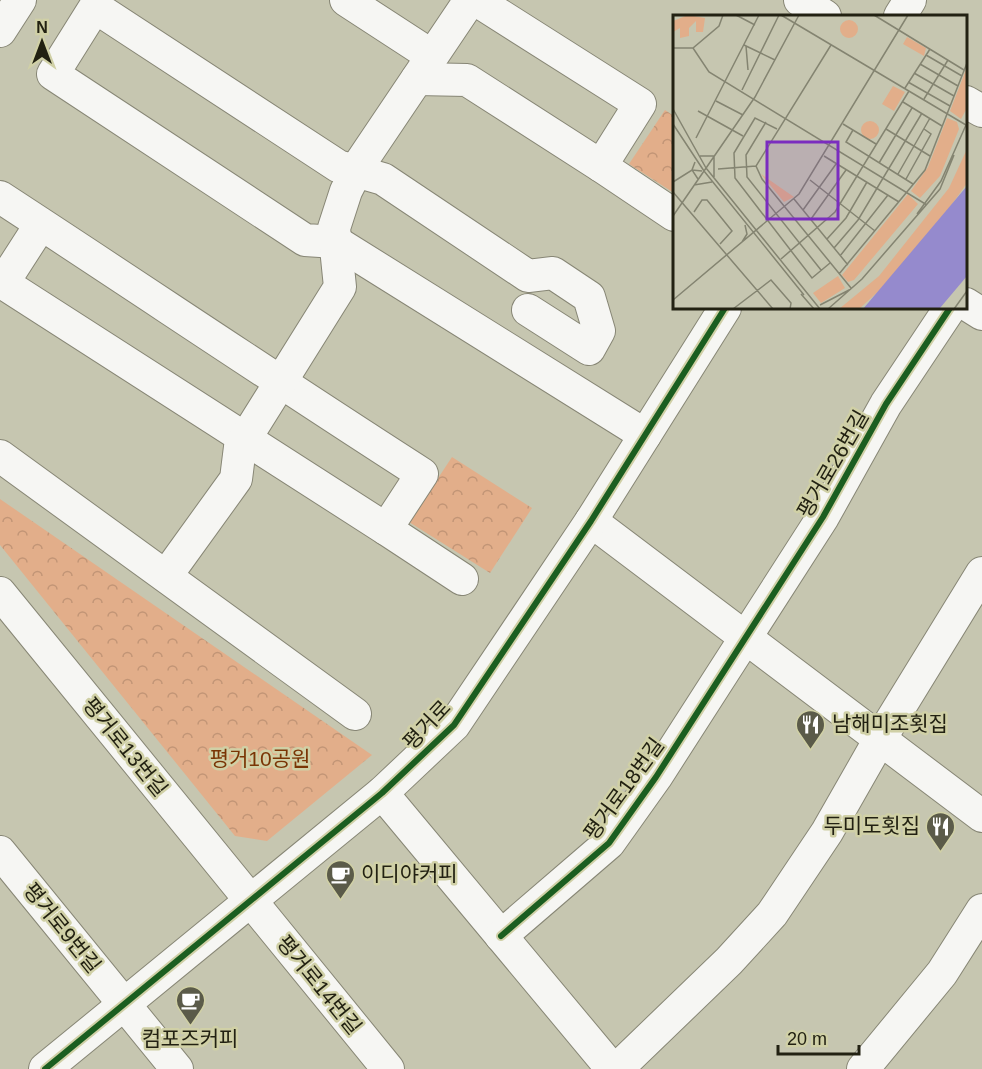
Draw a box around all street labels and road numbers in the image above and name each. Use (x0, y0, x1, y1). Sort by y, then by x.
street label: 평거로26번길 (793, 406, 873, 521)
street label: 평거로13번길 (79, 693, 172, 801)
street label: 평거로 (398, 696, 455, 754)
street label: 평거로18번길 (579, 733, 668, 844)
street label: 평거로9번길 (19, 878, 105, 977)
street label: 평거로14번길 (273, 931, 366, 1039)

